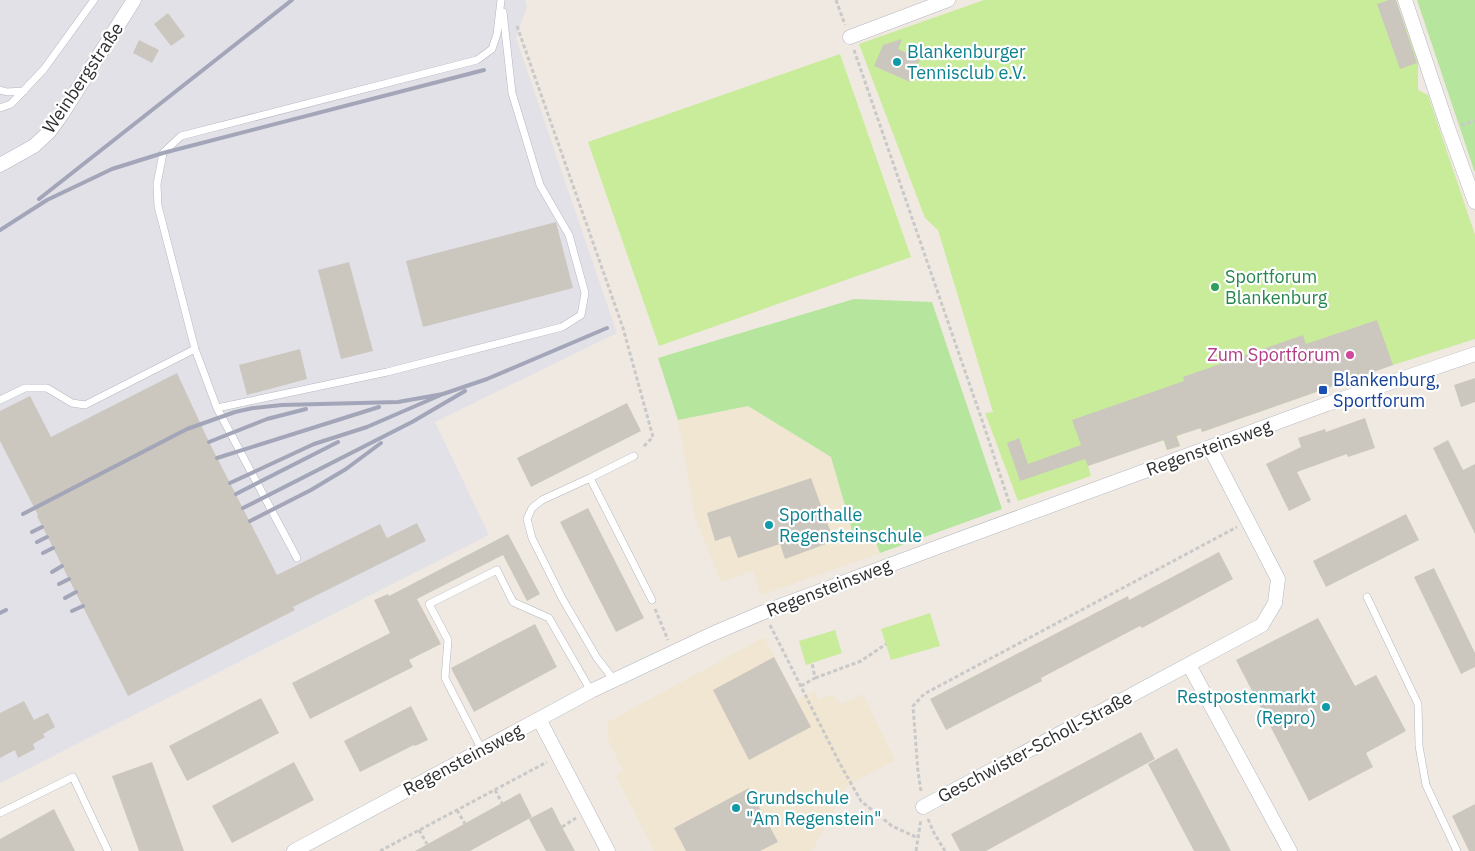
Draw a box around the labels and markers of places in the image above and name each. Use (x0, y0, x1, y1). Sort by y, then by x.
place label: Blankenburger Tennisclub e.V. (907, 40, 1027, 84)
marker: Blankenburger Tennisclub e.V. (891, 56, 903, 68)
place label: Sportforum Blankenburg (1225, 265, 1328, 309)
marker: Sportforum Blankenburg (1209, 281, 1221, 293)
place label: Zum Sportforum (1207, 343, 1340, 366)
marker: Zum Sportforum (1344, 349, 1356, 361)
place label: Blankenburg, Sportforum (1333, 368, 1440, 412)
marker: Blankenburg, Sportforum (1317, 384, 1329, 396)
place label: Sporthalle Regensteinschule (779, 503, 922, 547)
marker: Sporthalle Regensteinschule (763, 519, 775, 531)
place label: Restpostenmarkt (Repro) (1177, 685, 1316, 729)
marker: Restpostenmarkt (Repro) (1320, 701, 1332, 713)
place label: Grundschule "Am Regenstein" (746, 786, 882, 830)
marker: Grundschule "Am Regenstein" (730, 802, 742, 814)

